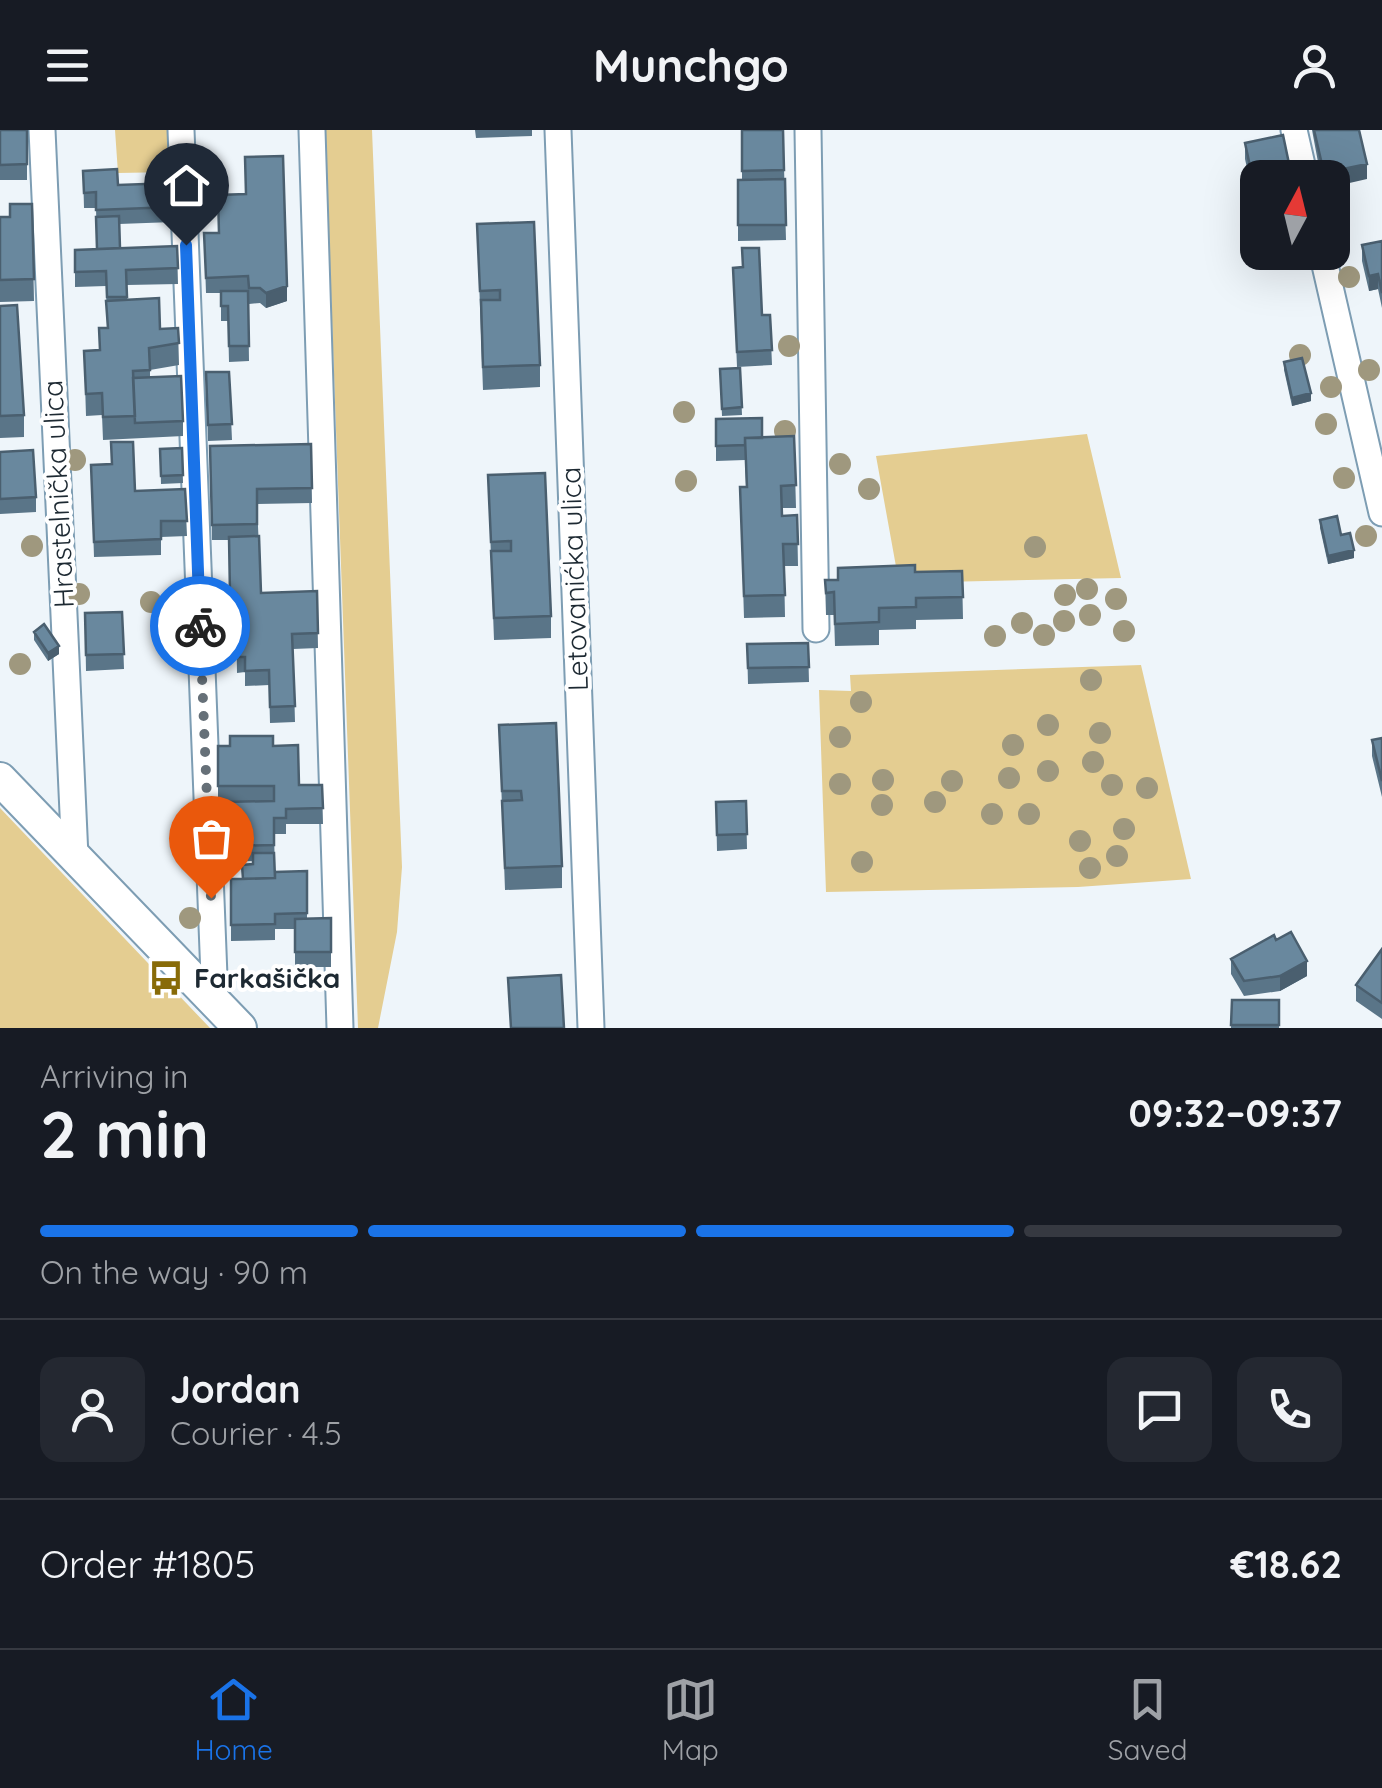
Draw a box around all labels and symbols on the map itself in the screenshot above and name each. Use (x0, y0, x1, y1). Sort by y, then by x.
pin (144, 143, 229, 246)
north arrow (1240, 160, 1350, 270)
street label: Hrastelnička ulica (34, 379, 81, 609)
street label: Letovanićka ulica (552, 466, 595, 692)
courier (150, 576, 250, 676)
pin (169, 796, 254, 899)
bus stop icon: Farkašička (147, 959, 185, 997)
place label: Farkašička (194, 960, 340, 995)

